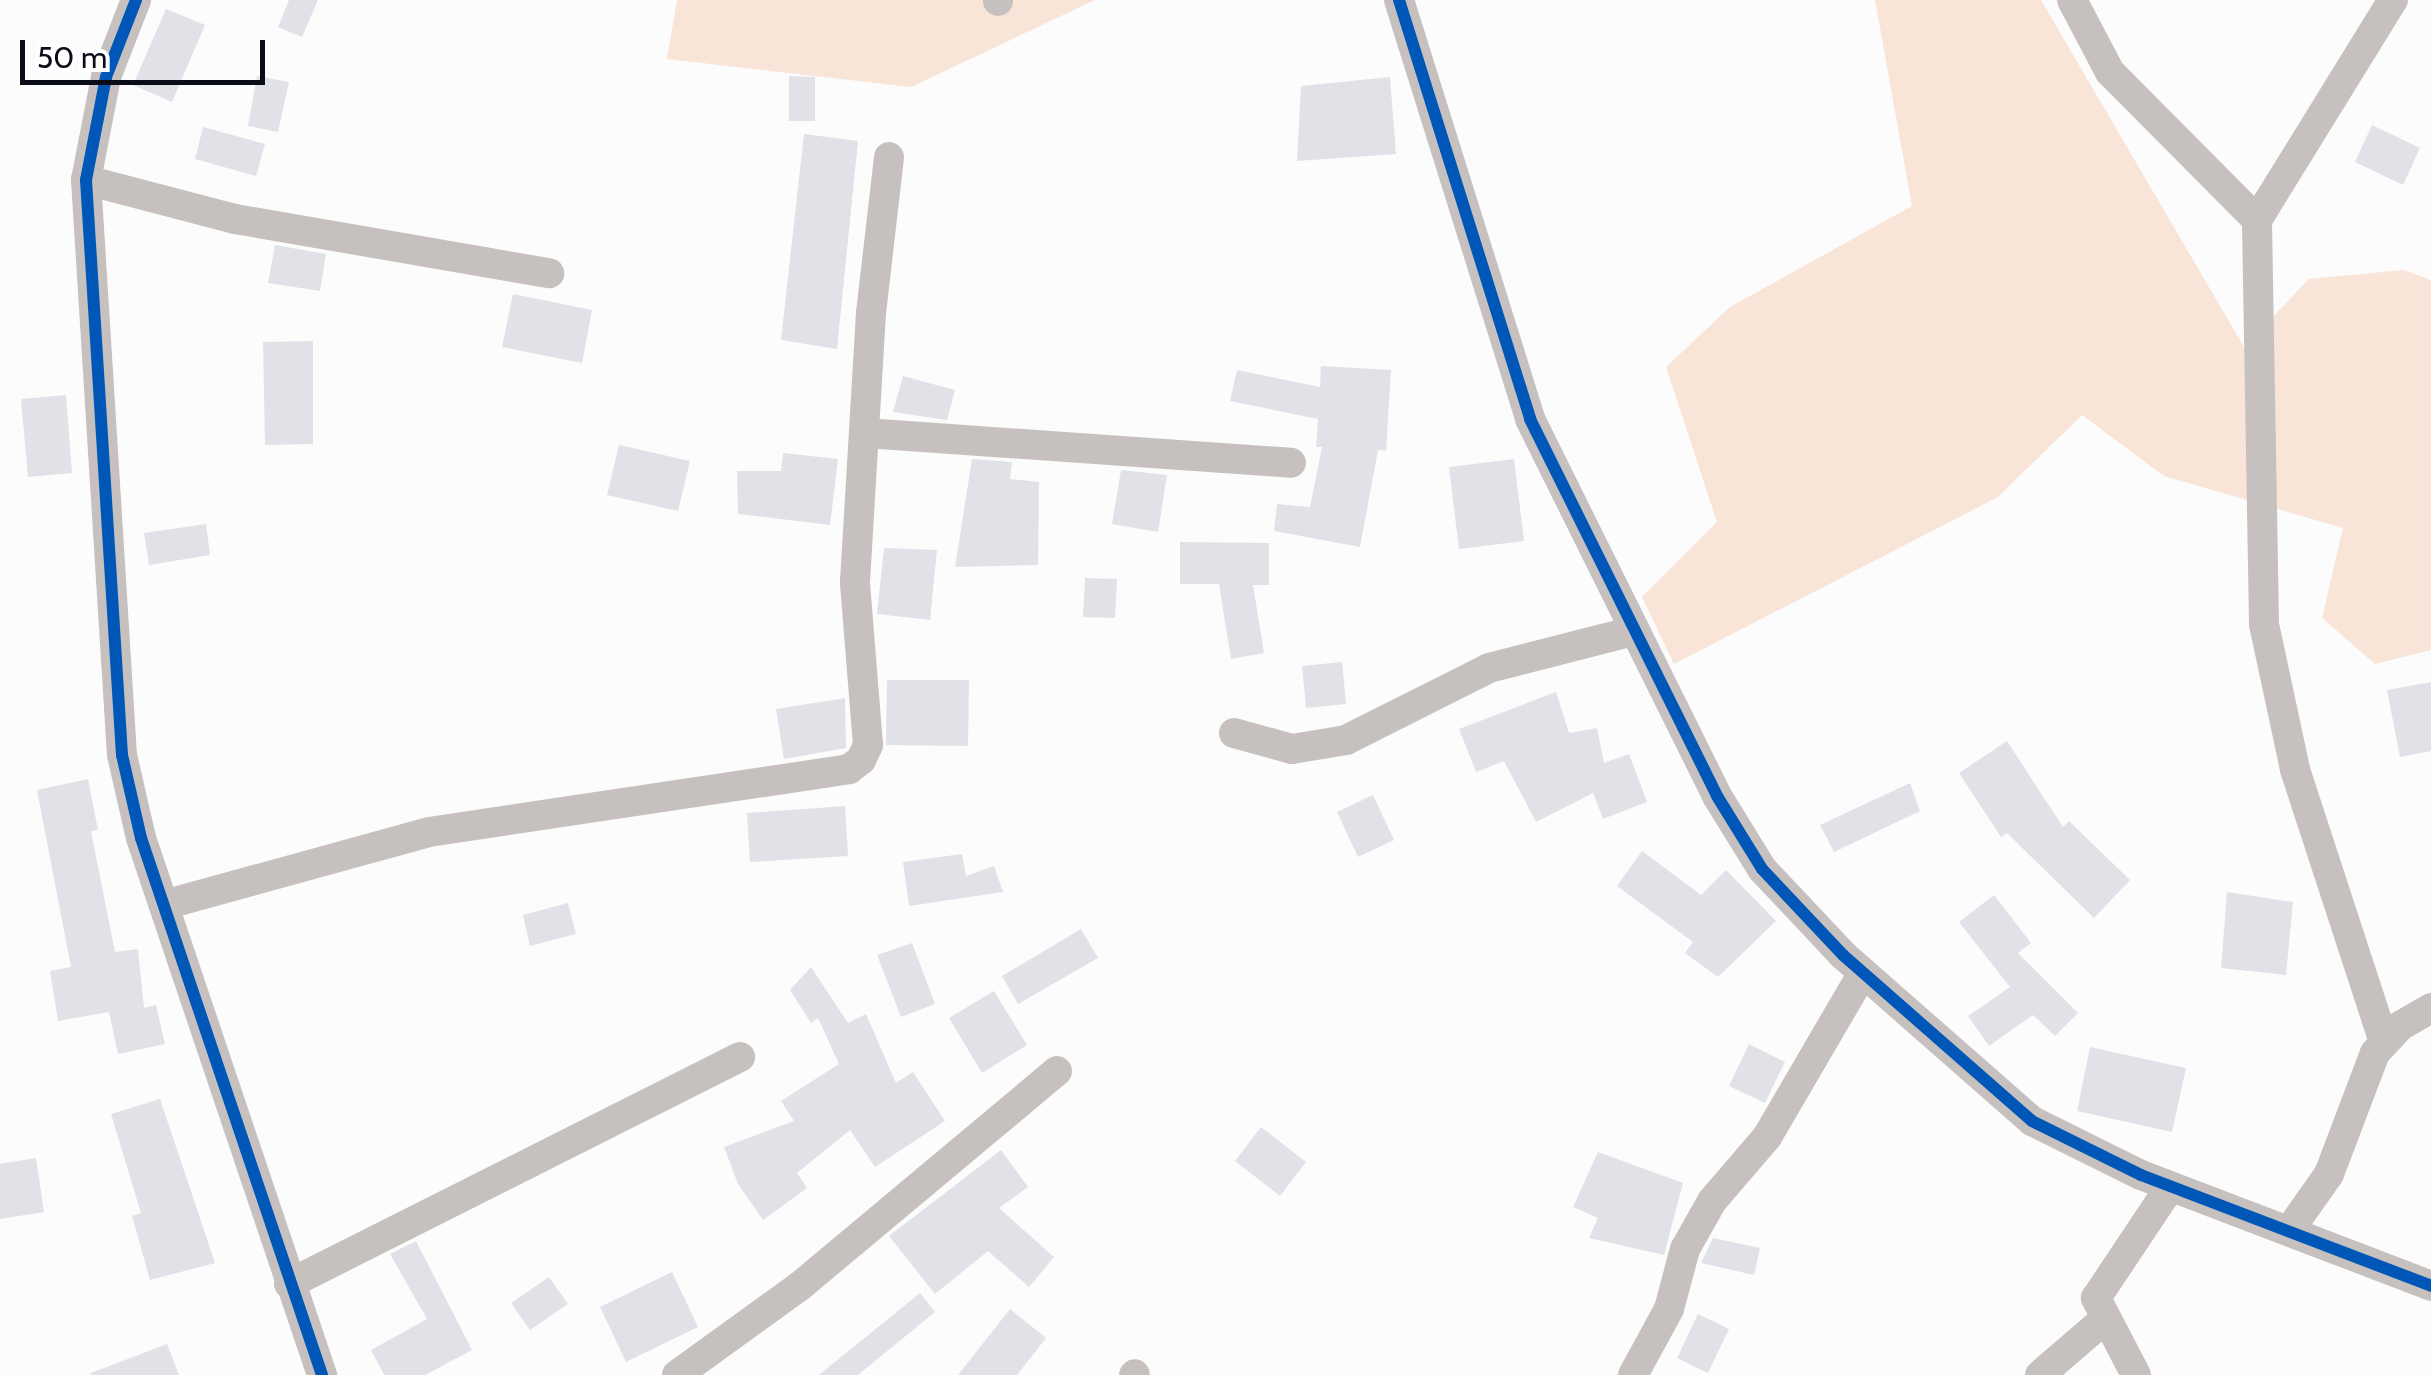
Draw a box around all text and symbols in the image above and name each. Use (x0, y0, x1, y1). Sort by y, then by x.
scale bar (25, 20, 270, 82)
text: 50 m (37, 39, 107, 76)

